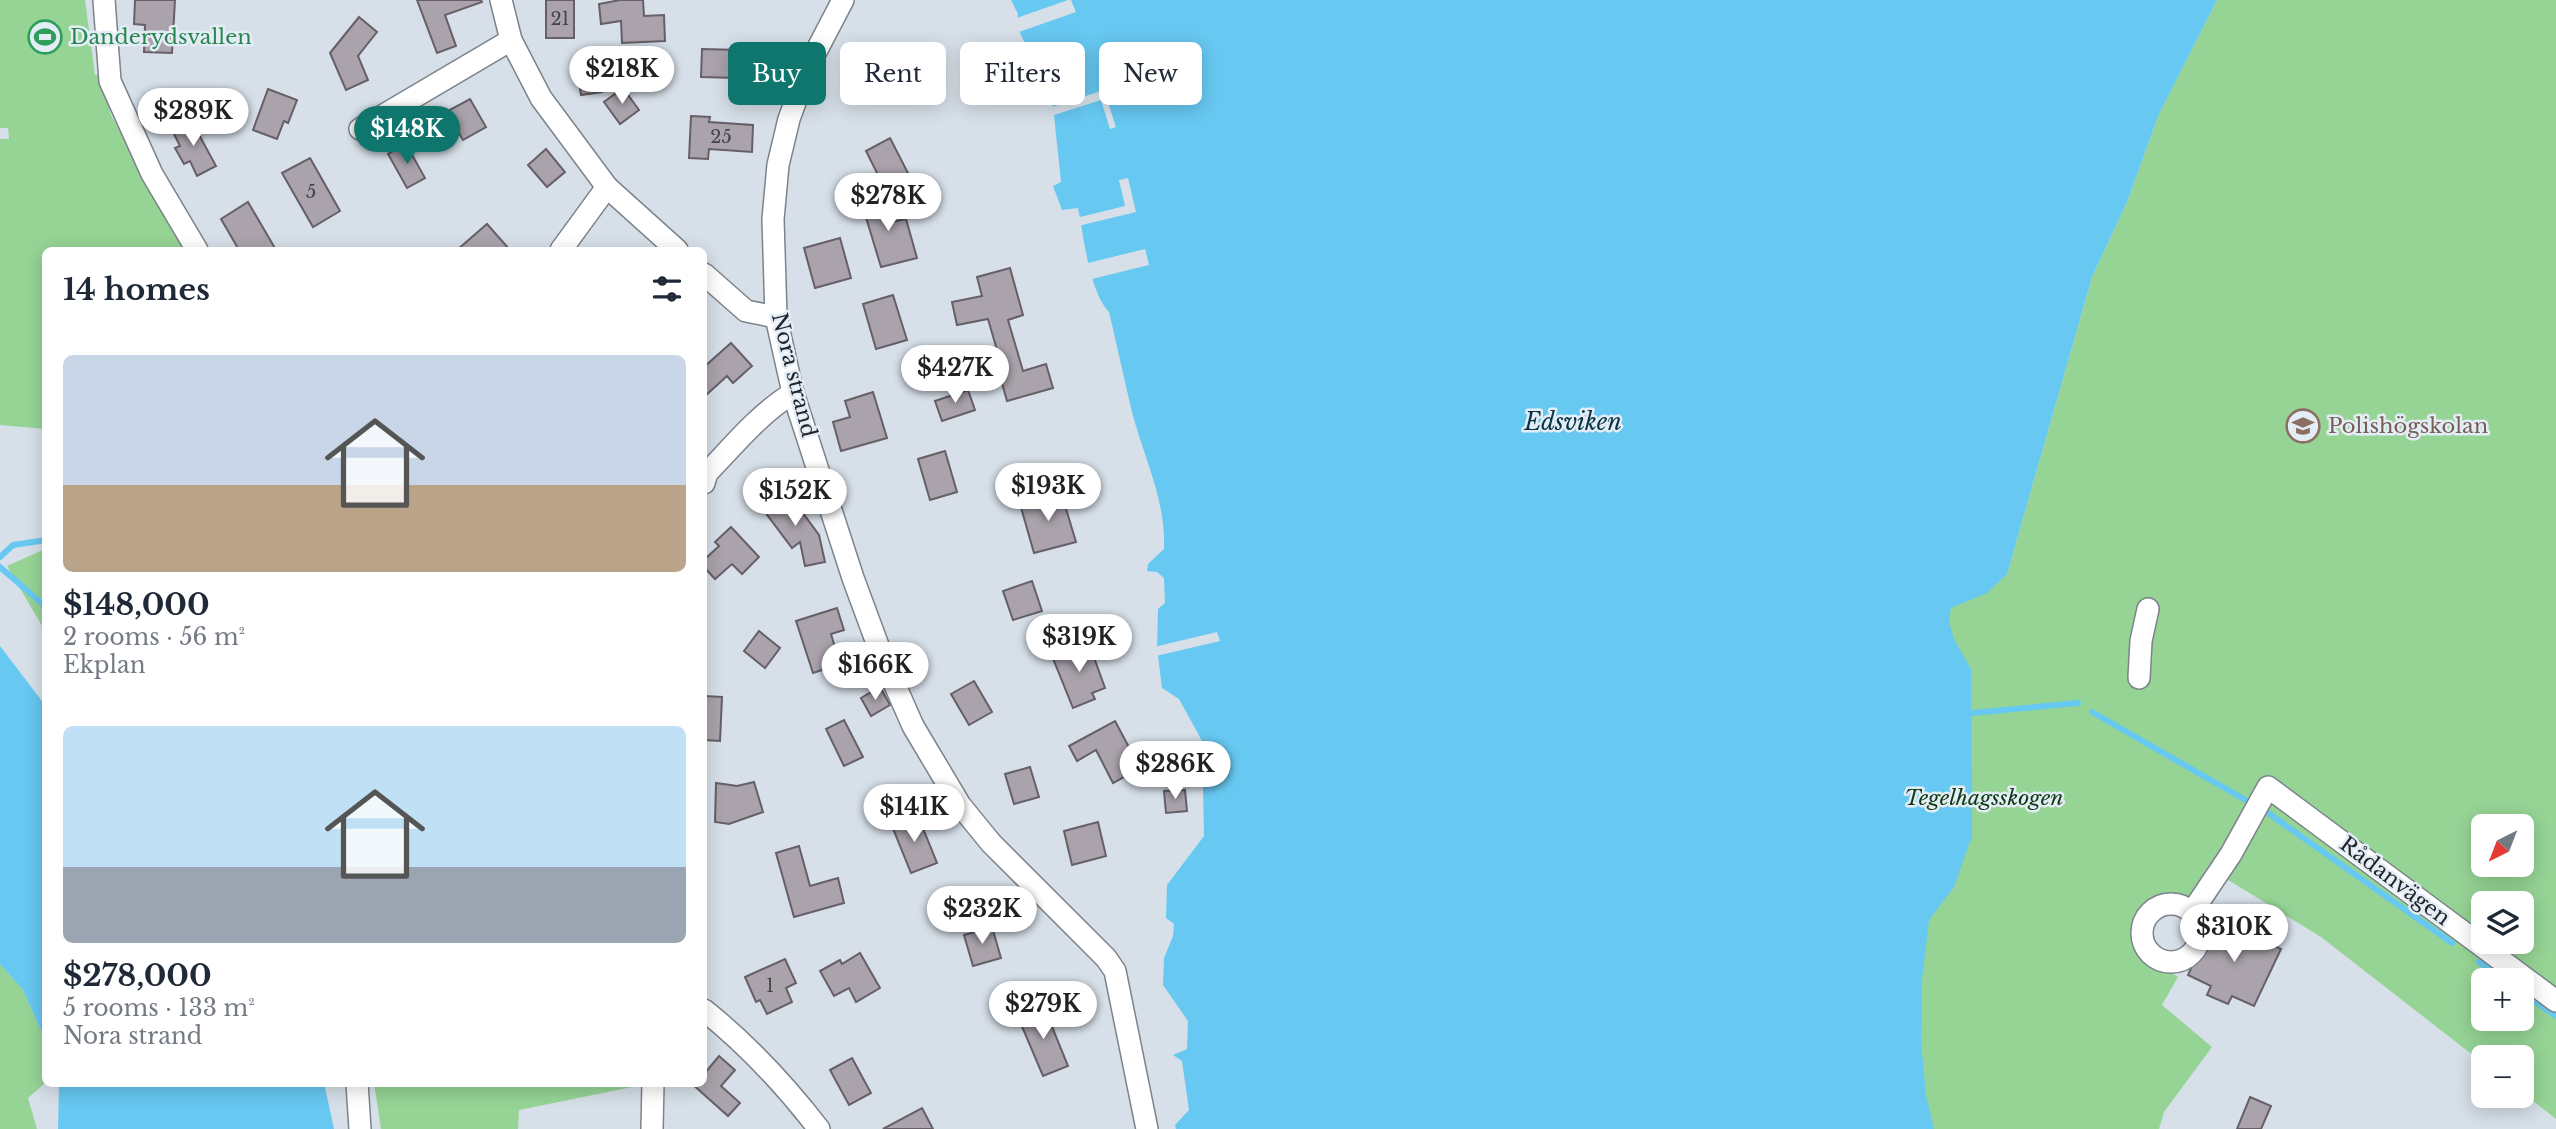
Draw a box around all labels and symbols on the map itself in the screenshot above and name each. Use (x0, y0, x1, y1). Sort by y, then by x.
house number: 21 (550, 8, 570, 30)
sports icon: Danderydsvallen (26, 18, 64, 56)
place label: Danderydsvallen (70, 24, 252, 50)
pin: $218K (573, 46, 671, 106)
pin: $289K (144, 88, 242, 148)
pin: $148K (358, 106, 456, 166)
house number: 25 (710, 126, 732, 148)
pin: $278K (839, 174, 937, 233)
house number: 5 (306, 181, 316, 203)
street label: Nora strand (766, 310, 822, 440)
pin: $427K (906, 346, 1004, 405)
school or university icon: Polishögskolan (2284, 407, 2322, 445)
water label: Edsviken (1523, 408, 1622, 436)
place label: Polishögskolan (2328, 413, 2488, 439)
pin: $193K (999, 463, 1097, 523)
pin: $152K (746, 468, 844, 528)
pin: $319K (1030, 614, 1128, 674)
pin: $166K (826, 642, 924, 702)
pin: $286K (1126, 742, 1224, 801)
pin: $141K (865, 784, 963, 844)
park label: Tegelhagsskogen (1904, 785, 2064, 811)
north arrow (2471, 814, 2534, 877)
street label: Rådanvägen (2335, 831, 2455, 931)
pin: $232K (933, 886, 1031, 946)
pin: $310K (2185, 904, 2283, 964)
house number: 1 (766, 975, 774, 997)
pin: $279K (994, 982, 1092, 1041)

